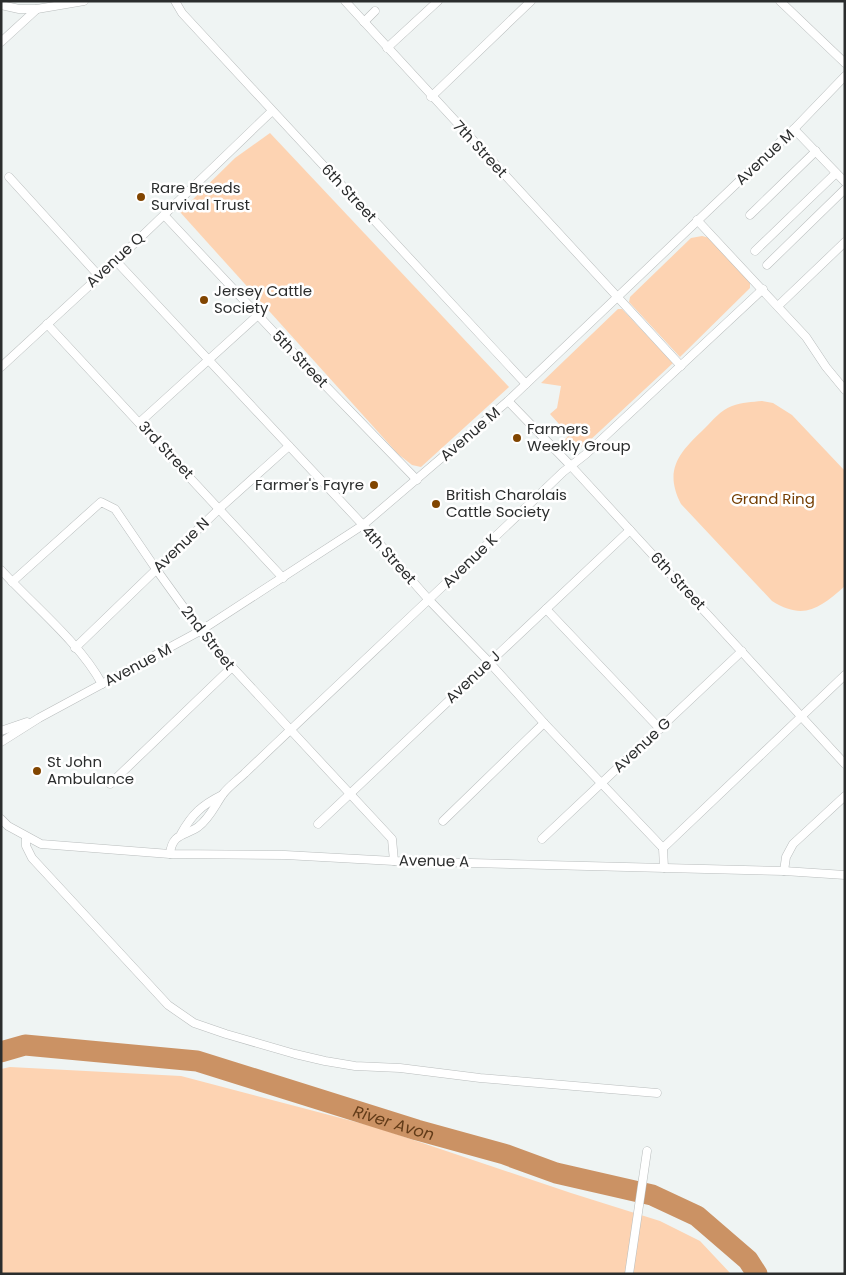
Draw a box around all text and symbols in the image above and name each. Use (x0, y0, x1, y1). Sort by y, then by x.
street label: 7th Street (448, 115, 512, 182)
street label: Avenue M (731, 124, 799, 189)
street label: 6th Street (317, 159, 382, 226)
place label: Rare Breeds Survival Trust (151, 177, 250, 215)
marker: Rare Breeds Survival Trust (135, 191, 147, 203)
street label: Avenue Q (81, 227, 148, 292)
place label: Jersey Cattle Society (214, 280, 312, 318)
marker: Jersey Cattle Society (198, 294, 210, 306)
street label: 5th Street (268, 325, 333, 392)
street label: Avenue M (435, 402, 504, 466)
street label: 3rd Street (134, 416, 199, 483)
place label: Farmers Weekly Group (527, 418, 631, 456)
marker: Farmers Weekly Group (511, 432, 523, 444)
place label: Farmer's Fayre (255, 474, 364, 495)
marker: Farmer's Fayre (368, 479, 380, 491)
place label: British Charolais Cattle Society (446, 484, 567, 522)
park label: Grand Ring (731, 488, 815, 509)
marker: British Charolais Cattle Society (430, 498, 442, 510)
street label: Avenue N (148, 512, 213, 577)
street label: 4th Street (357, 521, 421, 589)
street label: Avenue K (437, 529, 502, 592)
street label: 6th Street (646, 547, 711, 614)
street label: 2nd Street (177, 601, 240, 674)
street label: Avenue M (100, 638, 175, 691)
street label: Avenue J (441, 646, 505, 708)
street label: Avenue G (608, 712, 675, 777)
place label: St John Ambulance (47, 751, 134, 789)
marker: St John Ambulance (31, 765, 43, 777)
street label: Avenue A (399, 849, 469, 872)
water label: River Avon (350, 1100, 437, 1146)

